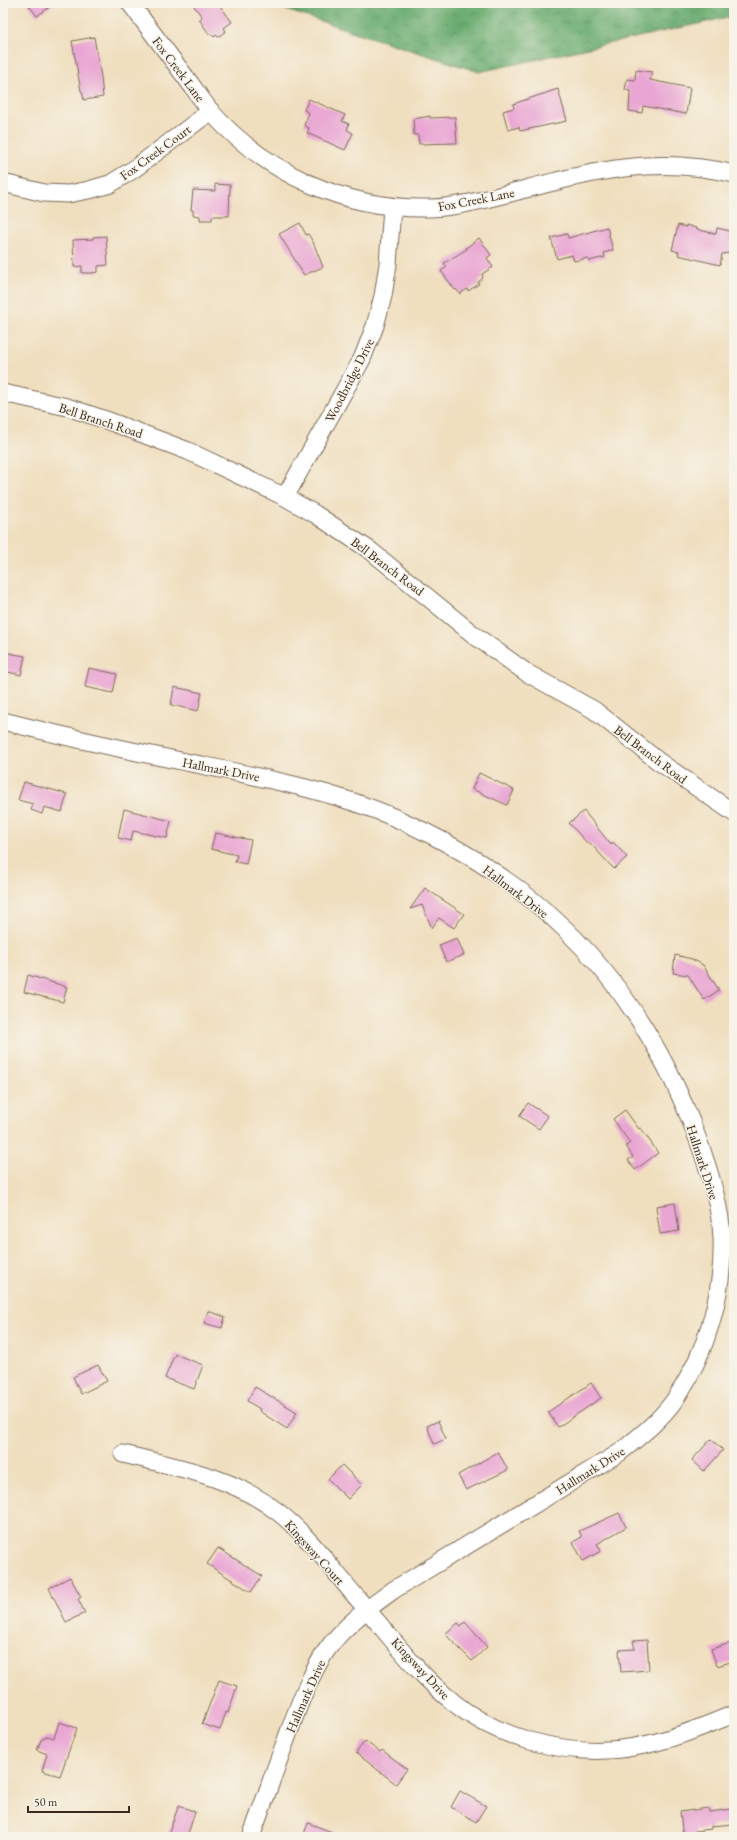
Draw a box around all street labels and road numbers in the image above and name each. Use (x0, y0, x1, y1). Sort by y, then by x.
street label: Fox Creek Lane (149, 33, 209, 105)
street label: Fox Creek Court (116, 121, 194, 184)
street label: Fox Creek Lane (436, 184, 516, 215)
street label: Woodbridge Drive (321, 335, 378, 425)
street label: Bell Branch Road (57, 399, 145, 442)
street label: Bell Branch Road (348, 533, 428, 600)
street label: Bell Branch Road (611, 721, 691, 788)
street label: Hallmark Drive (181, 754, 261, 785)
street label: Hallmark Drive (479, 861, 552, 922)
street label: Hallmark Drive (682, 1122, 723, 1202)
street label: Hallmark Drive (553, 1443, 628, 1498)
street label: Kingsway Court (281, 1516, 348, 1588)
street label: Kingsway Drive (388, 1634, 454, 1703)
street label: Hallmark Drive (282, 1657, 329, 1735)

